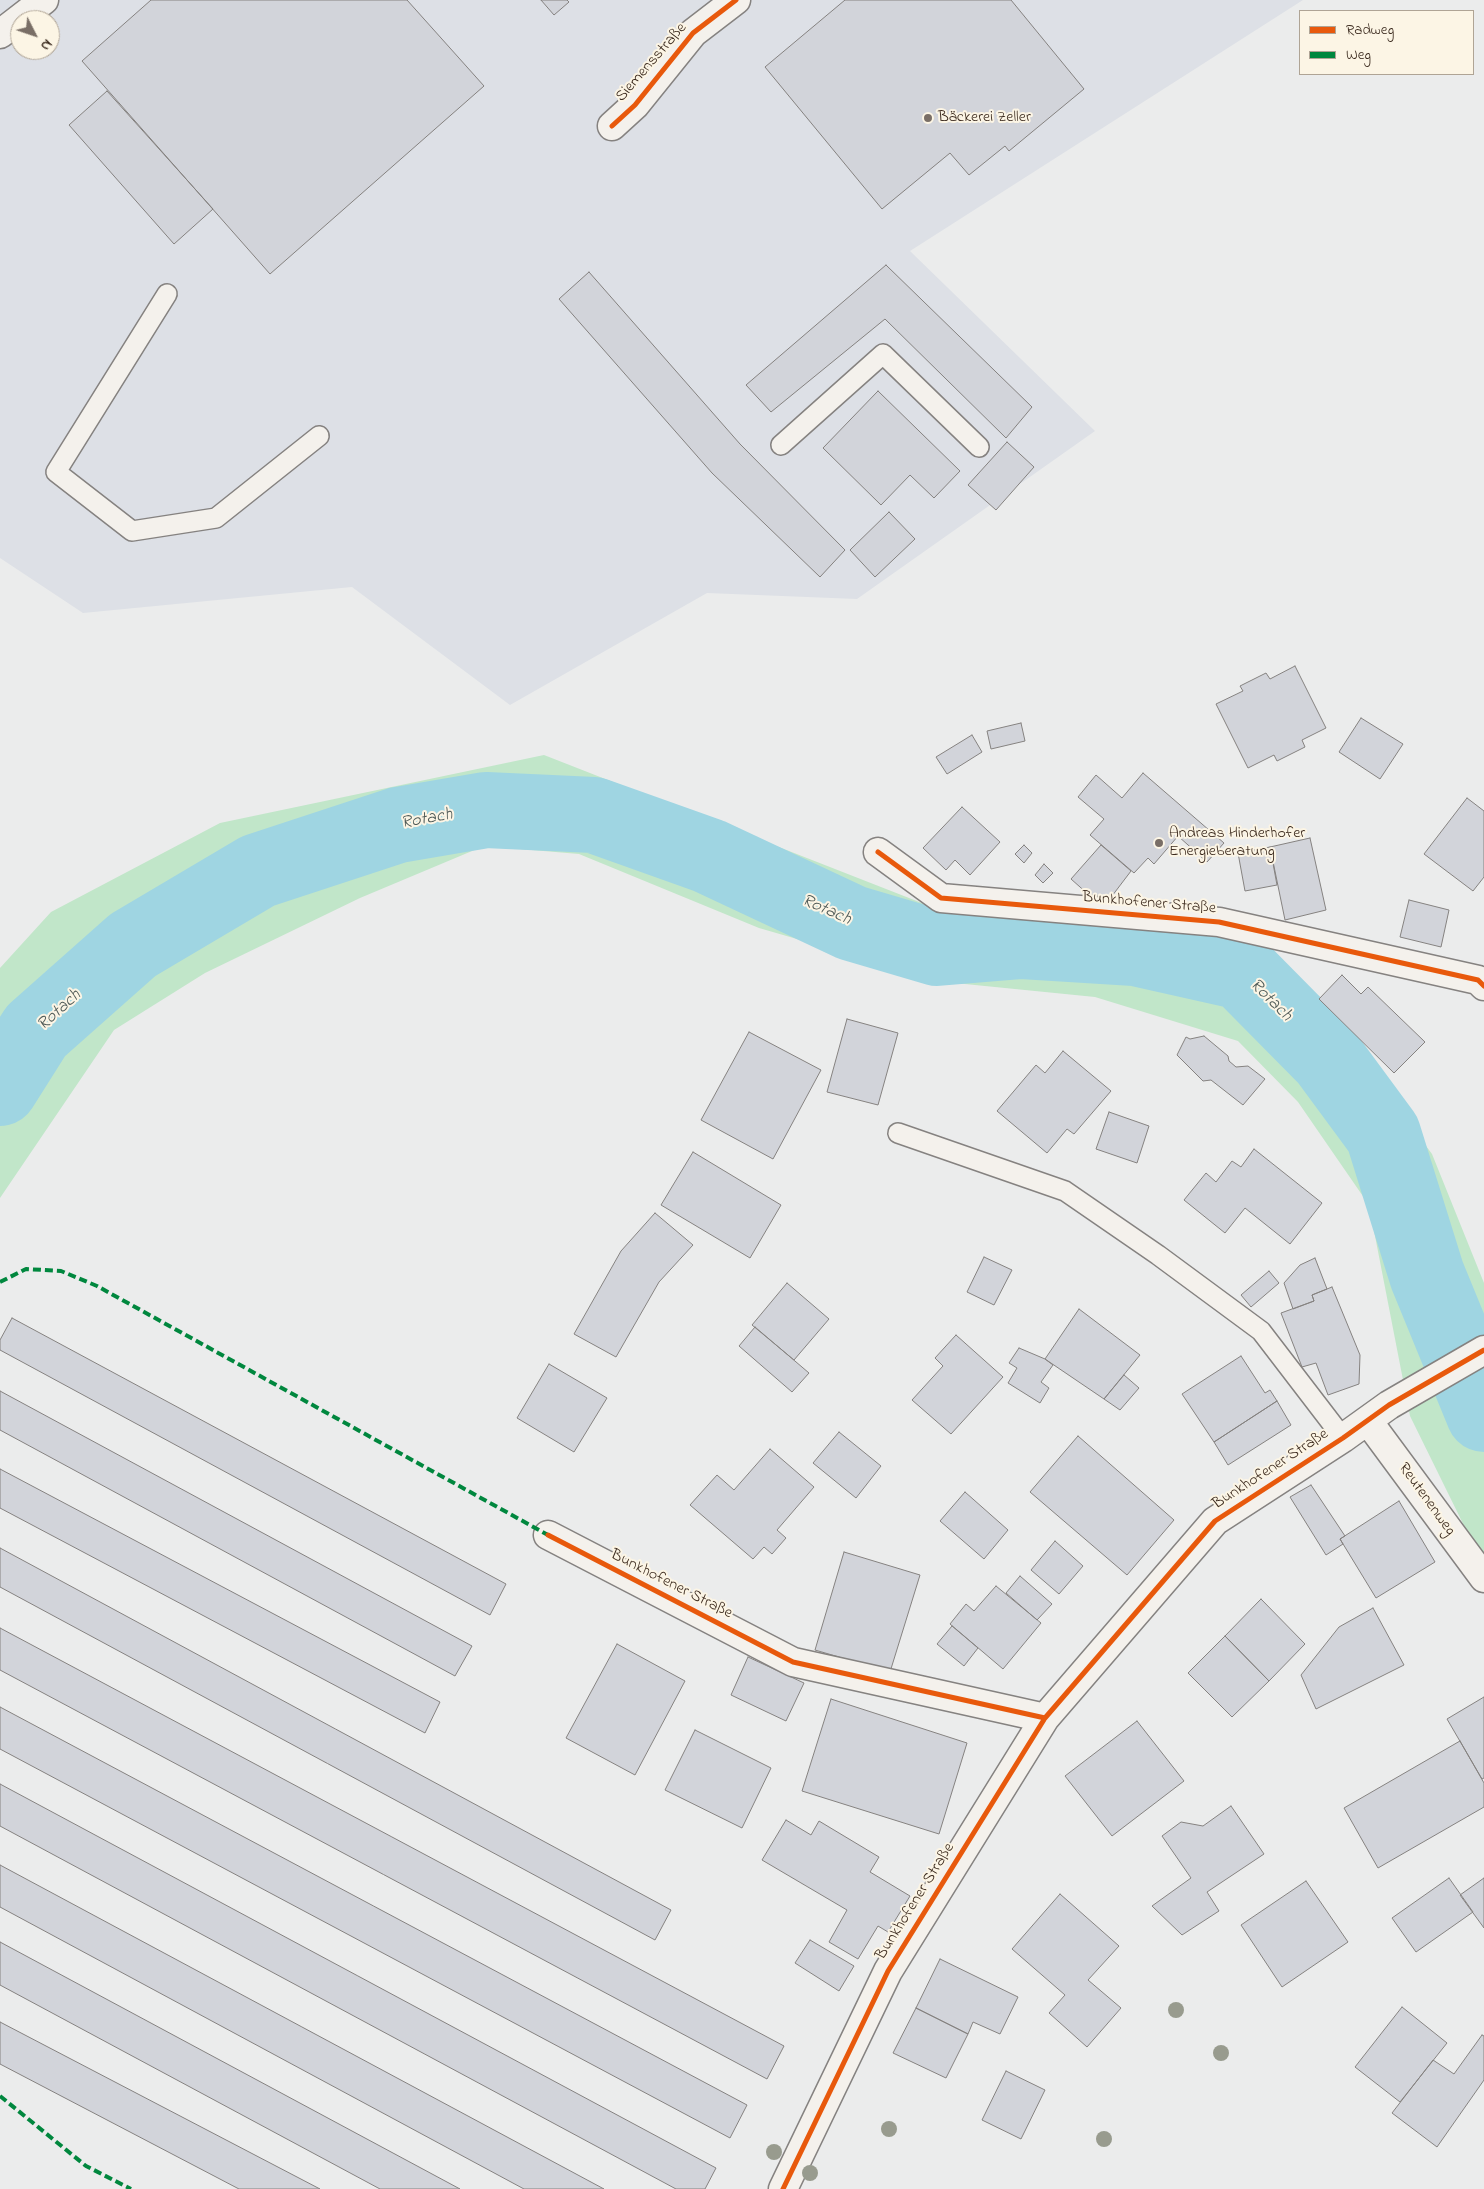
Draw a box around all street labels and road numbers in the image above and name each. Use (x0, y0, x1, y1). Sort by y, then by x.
street label: Siemensstraße (612, 19, 692, 107)
street label: Bunkhofener Straße (1081, 889, 1217, 919)
street label: Bunkhofener Straße (1210, 1425, 1332, 1515)
street label: Reutenenweg (1393, 1460, 1459, 1540)
street label: Bunkhofener Straße (607, 1546, 735, 1624)
street label: Bunkhofener Straße (872, 1840, 960, 1964)

